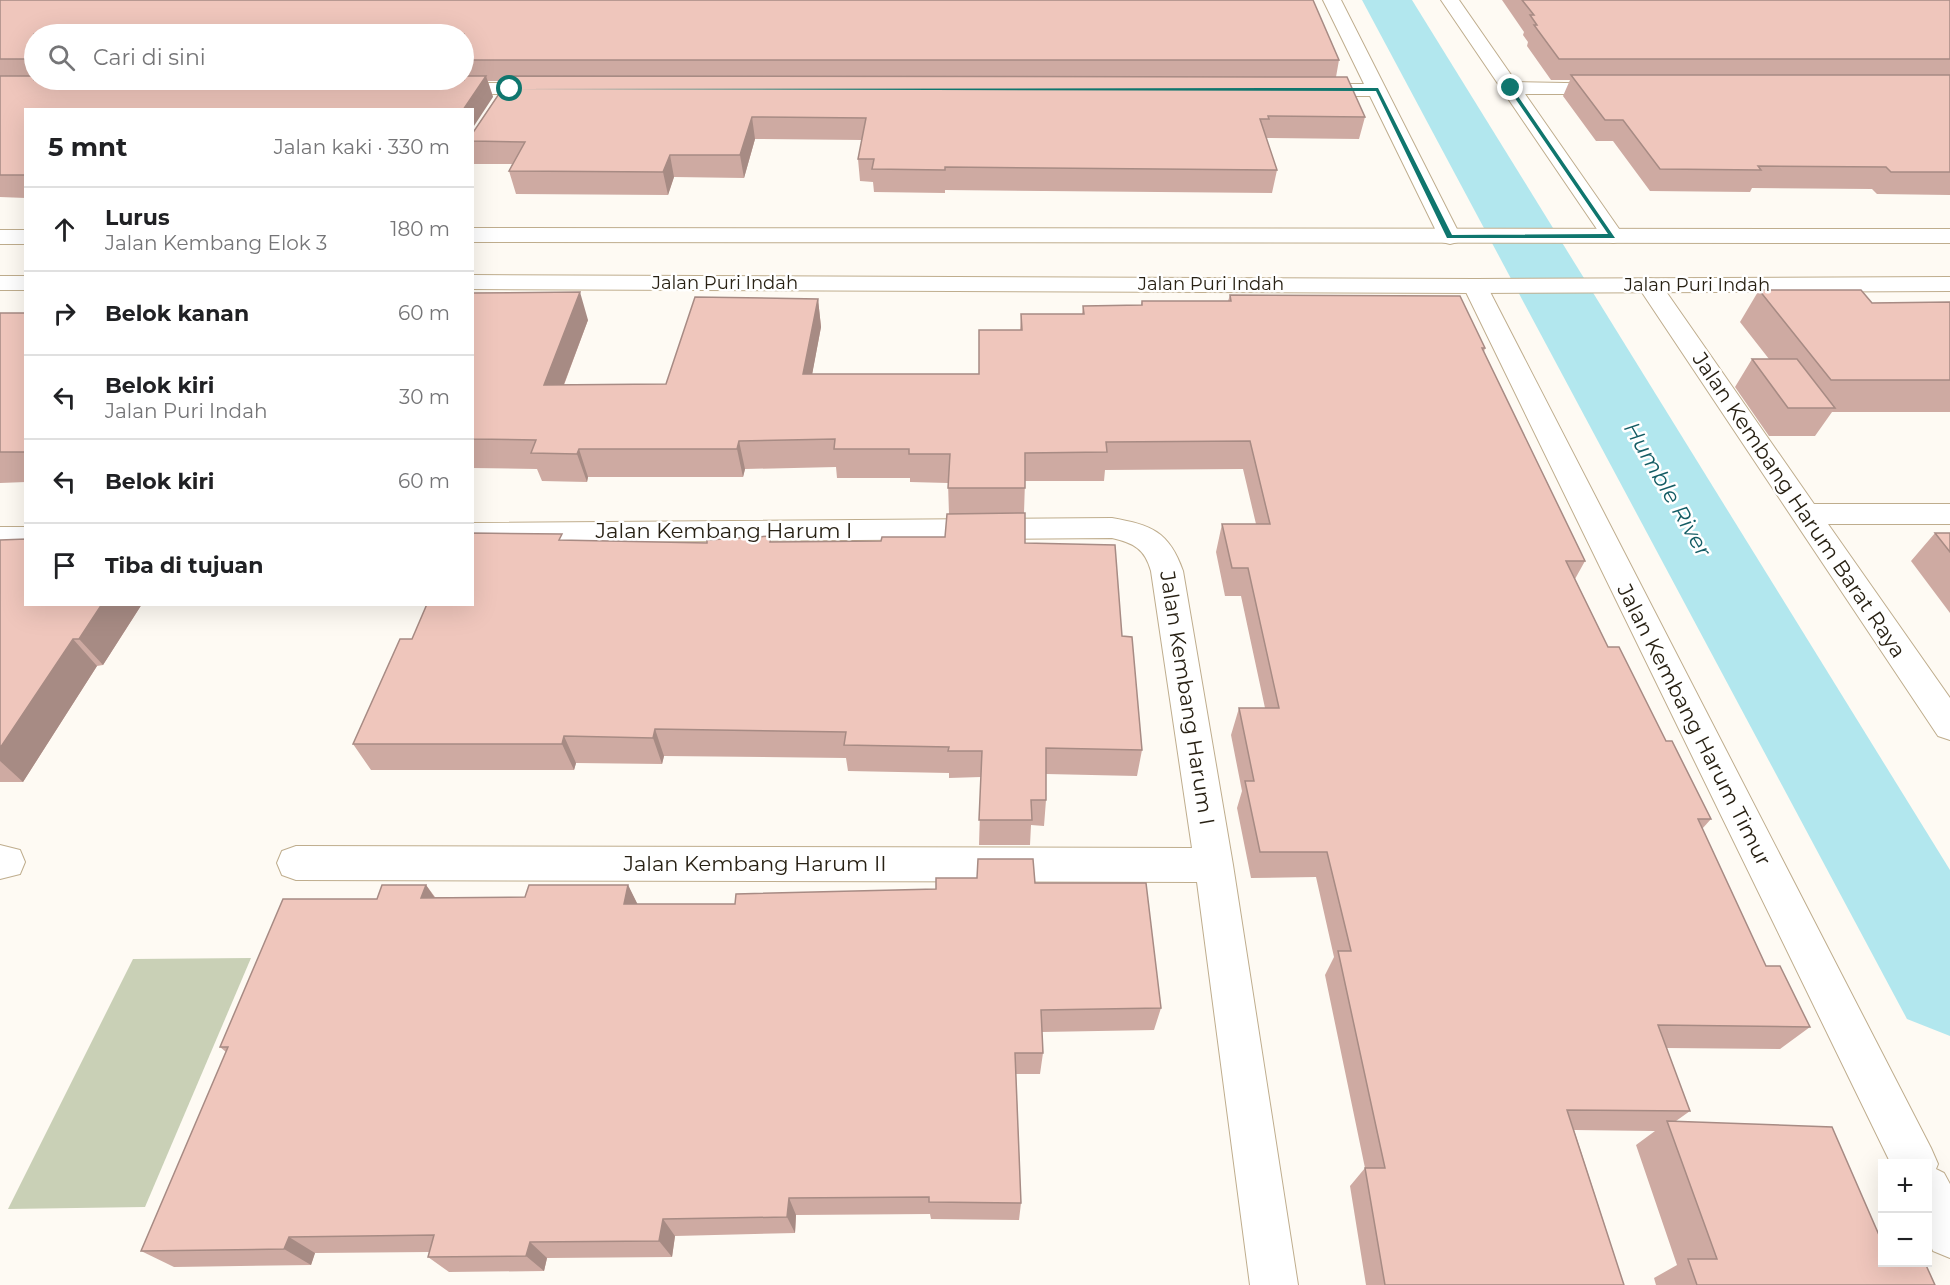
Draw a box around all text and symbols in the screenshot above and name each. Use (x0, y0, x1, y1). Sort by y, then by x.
search box (24, 24, 474, 90)
icon: search (45, 41, 78, 74)
text: Cari di sini (93, 44, 206, 71)
route end (1497, 74, 1523, 100)
route start (496, 75, 522, 101)
text: 5 mnt (48, 131, 127, 163)
text: Jalan kaki · 330 m (274, 135, 450, 159)
text: Lurus (105, 204, 170, 231)
icon: ahead (48, 213, 81, 246)
text: 180 m (390, 217, 450, 241)
text: Jalan Kembang Elok 3 (105, 231, 327, 255)
street label: Jalan Puri Indah (651, 272, 798, 294)
street label: Jalan Puri Indah (1137, 273, 1284, 295)
street label: Jalan Puri Indah (1623, 274, 1770, 296)
icon: right (48, 297, 81, 330)
text: Belok kanan (105, 300, 249, 327)
text: 60 m (398, 301, 450, 325)
street label: Jalan Kembang Harum Barat Raya (1687, 346, 1911, 662)
text: Belok kiri (105, 372, 214, 399)
icon: left (48, 381, 81, 414)
text: 30 m (399, 385, 450, 409)
text: Jalan Puri Indah (105, 399, 268, 423)
water label: Humble River (1618, 417, 1718, 563)
icon: left (48, 465, 81, 498)
text: Belok kiri (105, 468, 214, 495)
text: 60 m (398, 469, 450, 493)
street label: Jalan Kembang Harum I (595, 518, 852, 543)
icon: arrive (48, 549, 81, 582)
text: Tiba di tujuan (105, 552, 263, 579)
street label: Jalan Kembang Harum I (1155, 568, 1220, 827)
street label: Jalan Kembang Harum Timur (1612, 579, 1777, 870)
street label: Jalan Kembang Harum II (622, 851, 887, 876)
map controls (1878, 1159, 1932, 1267)
button: + (1878, 1159, 1932, 1213)
button: − (1878, 1213, 1932, 1267)

